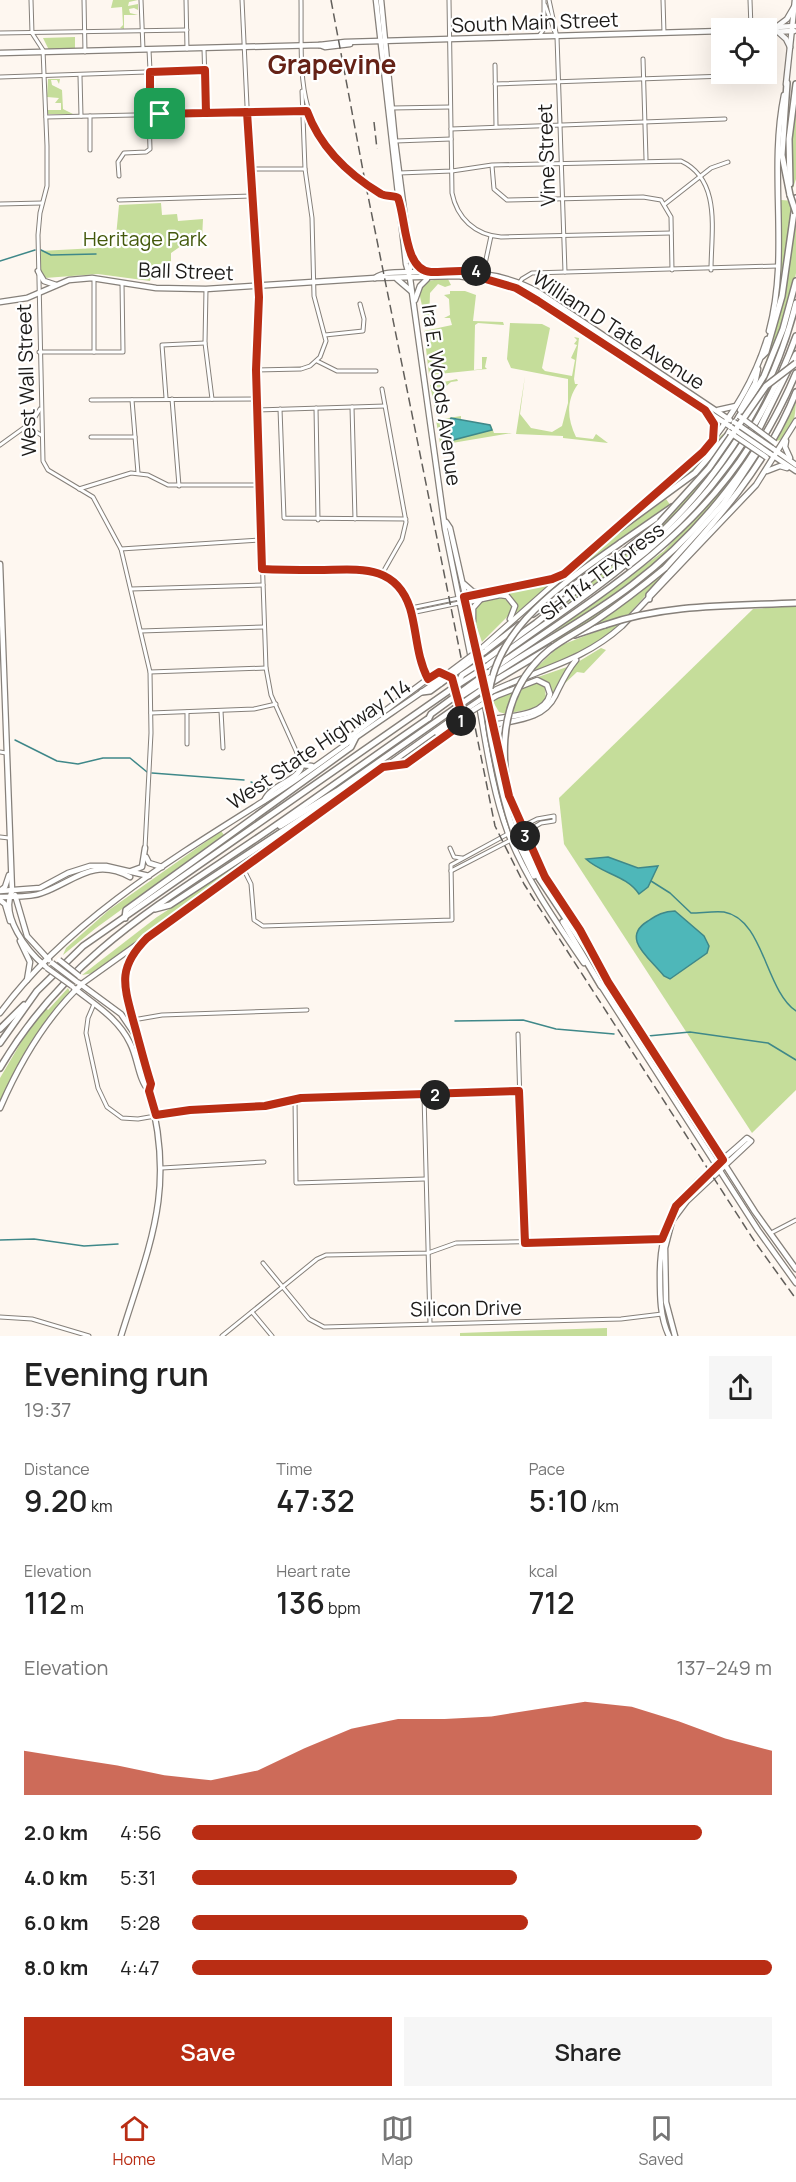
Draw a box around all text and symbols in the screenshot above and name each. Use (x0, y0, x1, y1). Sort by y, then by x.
street label: South Main Street (451, 6, 619, 38)
map controls (711, 18, 777, 84)
button: locate (711, 18, 777, 84)
district label: Grapevine (268, 46, 396, 82)
pin (134, 88, 185, 139)
icon: arrive (143, 97, 176, 130)
street label: Vine Street (531, 103, 561, 207)
park label: Heritage Park (83, 225, 208, 252)
street label: Ball Street (138, 256, 234, 286)
pin: 4 (461, 256, 491, 286)
text: 4 (471, 260, 481, 282)
street label: William D Tate Avenue (528, 264, 710, 396)
street label: Ira E. Woods Avenue (416, 302, 468, 488)
street label: West Wall Street (10, 303, 42, 457)
street label: SH 114 TEXpress (535, 516, 669, 626)
street label: West State Highway 114 (222, 672, 416, 816)
pin: 1 (446, 706, 476, 736)
text: 1 (457, 710, 465, 732)
pin: 3 (510, 821, 540, 851)
text: 3 (520, 825, 530, 847)
pin: 2 (420, 1080, 450, 1110)
text: 2 (430, 1084, 440, 1106)
street label: Silicon Drive (410, 1294, 522, 1322)
text: Evening run (24, 1351, 209, 1396)
button: share (709, 1356, 772, 1419)
text: 19:37 (24, 1396, 71, 1423)
text: Distance (24, 1458, 90, 1480)
text: Time (276, 1458, 312, 1480)
text: Pace (529, 1458, 565, 1480)
text: 9.20 (24, 1480, 88, 1521)
text: 47:32 (276, 1480, 355, 1521)
text: 5:10 (529, 1480, 588, 1521)
text: km (88, 1495, 113, 1517)
text: /km (588, 1495, 619, 1517)
text: Elevation (24, 1560, 92, 1582)
text: Heart rate (276, 1560, 351, 1582)
text: kcal (529, 1560, 558, 1582)
text: 112 (24, 1582, 67, 1623)
text: 136 (276, 1582, 325, 1623)
text: 712 (529, 1582, 575, 1623)
text: m (67, 1597, 84, 1619)
text: bpm (325, 1597, 361, 1619)
text: Elevation (24, 1654, 108, 1681)
text: 137–249 m (677, 1654, 772, 1681)
text: 2.0 km (24, 1819, 88, 1846)
text: 4:56 (120, 1819, 162, 1846)
text: 4.0 km (24, 1864, 88, 1891)
text: 5:31 (120, 1864, 156, 1891)
text: 6.0 km (24, 1909, 88, 1936)
text: 5:28 (120, 1909, 161, 1936)
text: 8.0 km (24, 1954, 88, 1981)
text: 4:47 (120, 1954, 160, 1981)
button: Save (24, 2017, 392, 2086)
button: Share (404, 2017, 772, 2086)
tab: Home (112, 2112, 156, 2170)
tab: Map (381, 2112, 414, 2170)
tab: Saved (638, 2112, 684, 2170)

